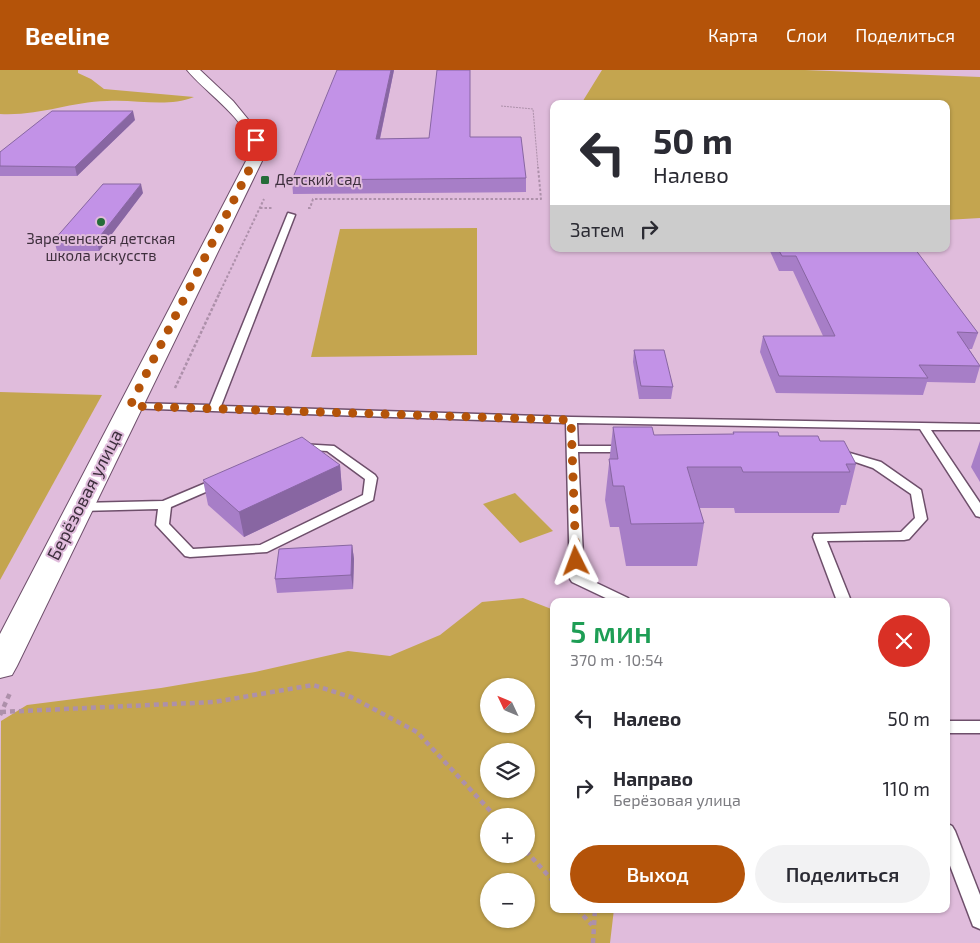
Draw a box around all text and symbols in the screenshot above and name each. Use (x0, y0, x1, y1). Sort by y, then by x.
text: Beeline (25, 21, 110, 50)
text: Карта (708, 24, 758, 46)
text: Слои (786, 24, 827, 46)
text: Поделиться (855, 24, 955, 46)
pin (235, 119, 277, 161)
text: 50 m (653, 119, 733, 161)
icon: left (570, 120, 635, 185)
icon: arrive (242, 126, 270, 154)
text: Налево (653, 161, 729, 187)
place label: Детский сад (275, 170, 361, 188)
marker: Детский сад (259, 174, 271, 186)
icon: right (635, 215, 663, 243)
marker: Зареченская детская школа искусств (95, 216, 107, 228)
text: Затем (570, 218, 625, 241)
place label: Зареченская детская школа искусств (27, 229, 176, 265)
street label: Берёзовая улица (42, 425, 127, 564)
position arrow (549, 534, 601, 586)
text: 5 мин (570, 613, 652, 649)
button: close (878, 615, 930, 667)
text: 370 m · 10:54 (570, 650, 663, 669)
north arrow (480, 678, 535, 732)
map controls (480, 678, 535, 928)
icon: left (570, 704, 598, 732)
text: Налево (613, 707, 681, 730)
text: 50 m (887, 707, 930, 730)
button: layers (480, 743, 535, 798)
text: Направо (613, 767, 693, 790)
icon: right (570, 774, 598, 802)
text: 110 m (883, 777, 930, 800)
text: Берёзовая улица (613, 790, 741, 809)
button: + (480, 808, 535, 863)
button: Выход (570, 845, 745, 903)
button: Поделиться (755, 845, 930, 903)
button: − (480, 873, 535, 928)

